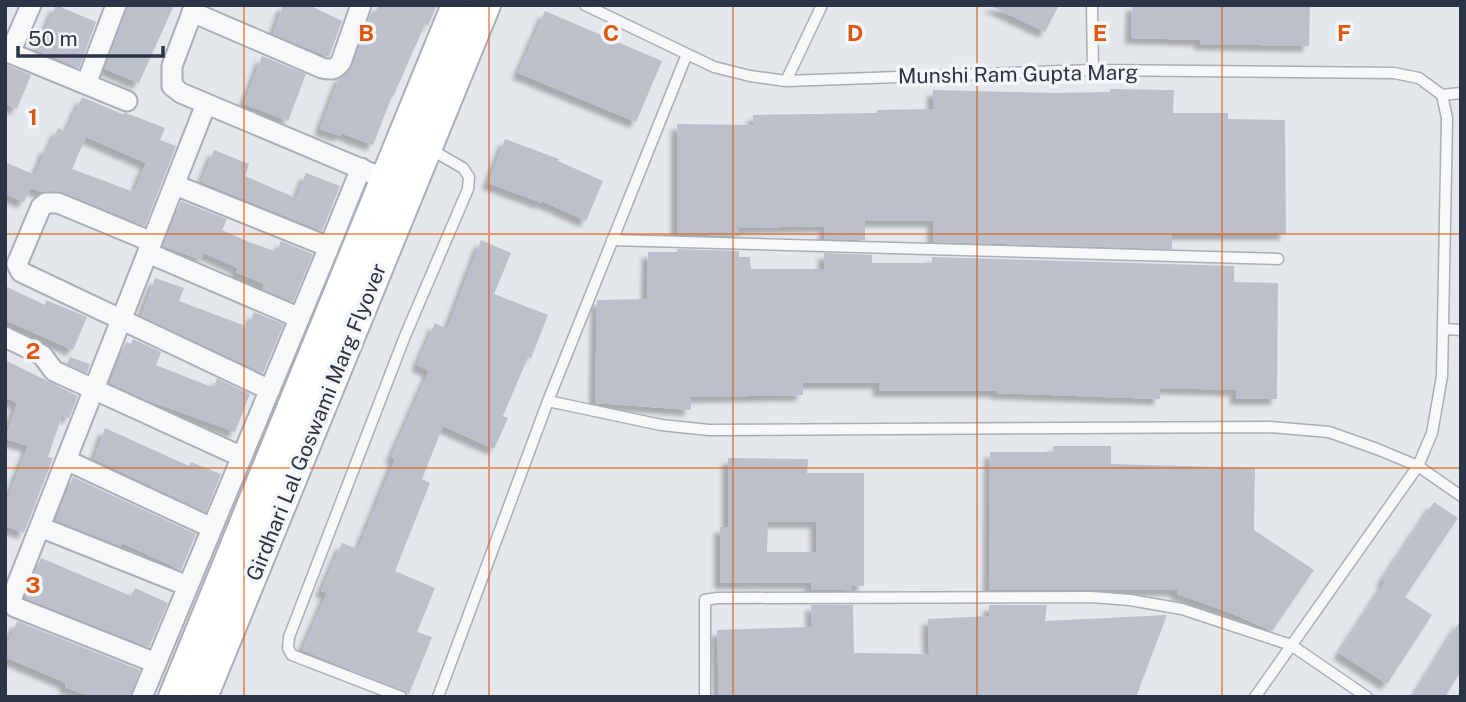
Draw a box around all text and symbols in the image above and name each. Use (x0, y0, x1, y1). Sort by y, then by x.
scale bar (18, 14, 163, 58)
text: B (358, 19, 374, 46)
text: C (603, 19, 619, 46)
text: D (847, 19, 863, 46)
text: E (1093, 19, 1107, 46)
text: F (1337, 19, 1351, 46)
text: 50 m (28, 26, 78, 51)
street label: Munshi Ram Gupta Marg (898, 59, 1138, 89)
text: 1 (28, 103, 38, 130)
street label: Girdhari Lal Goswami Marg Flyover (241, 260, 391, 584)
text: 2 (26, 337, 40, 364)
text: 3 (25, 571, 41, 598)

